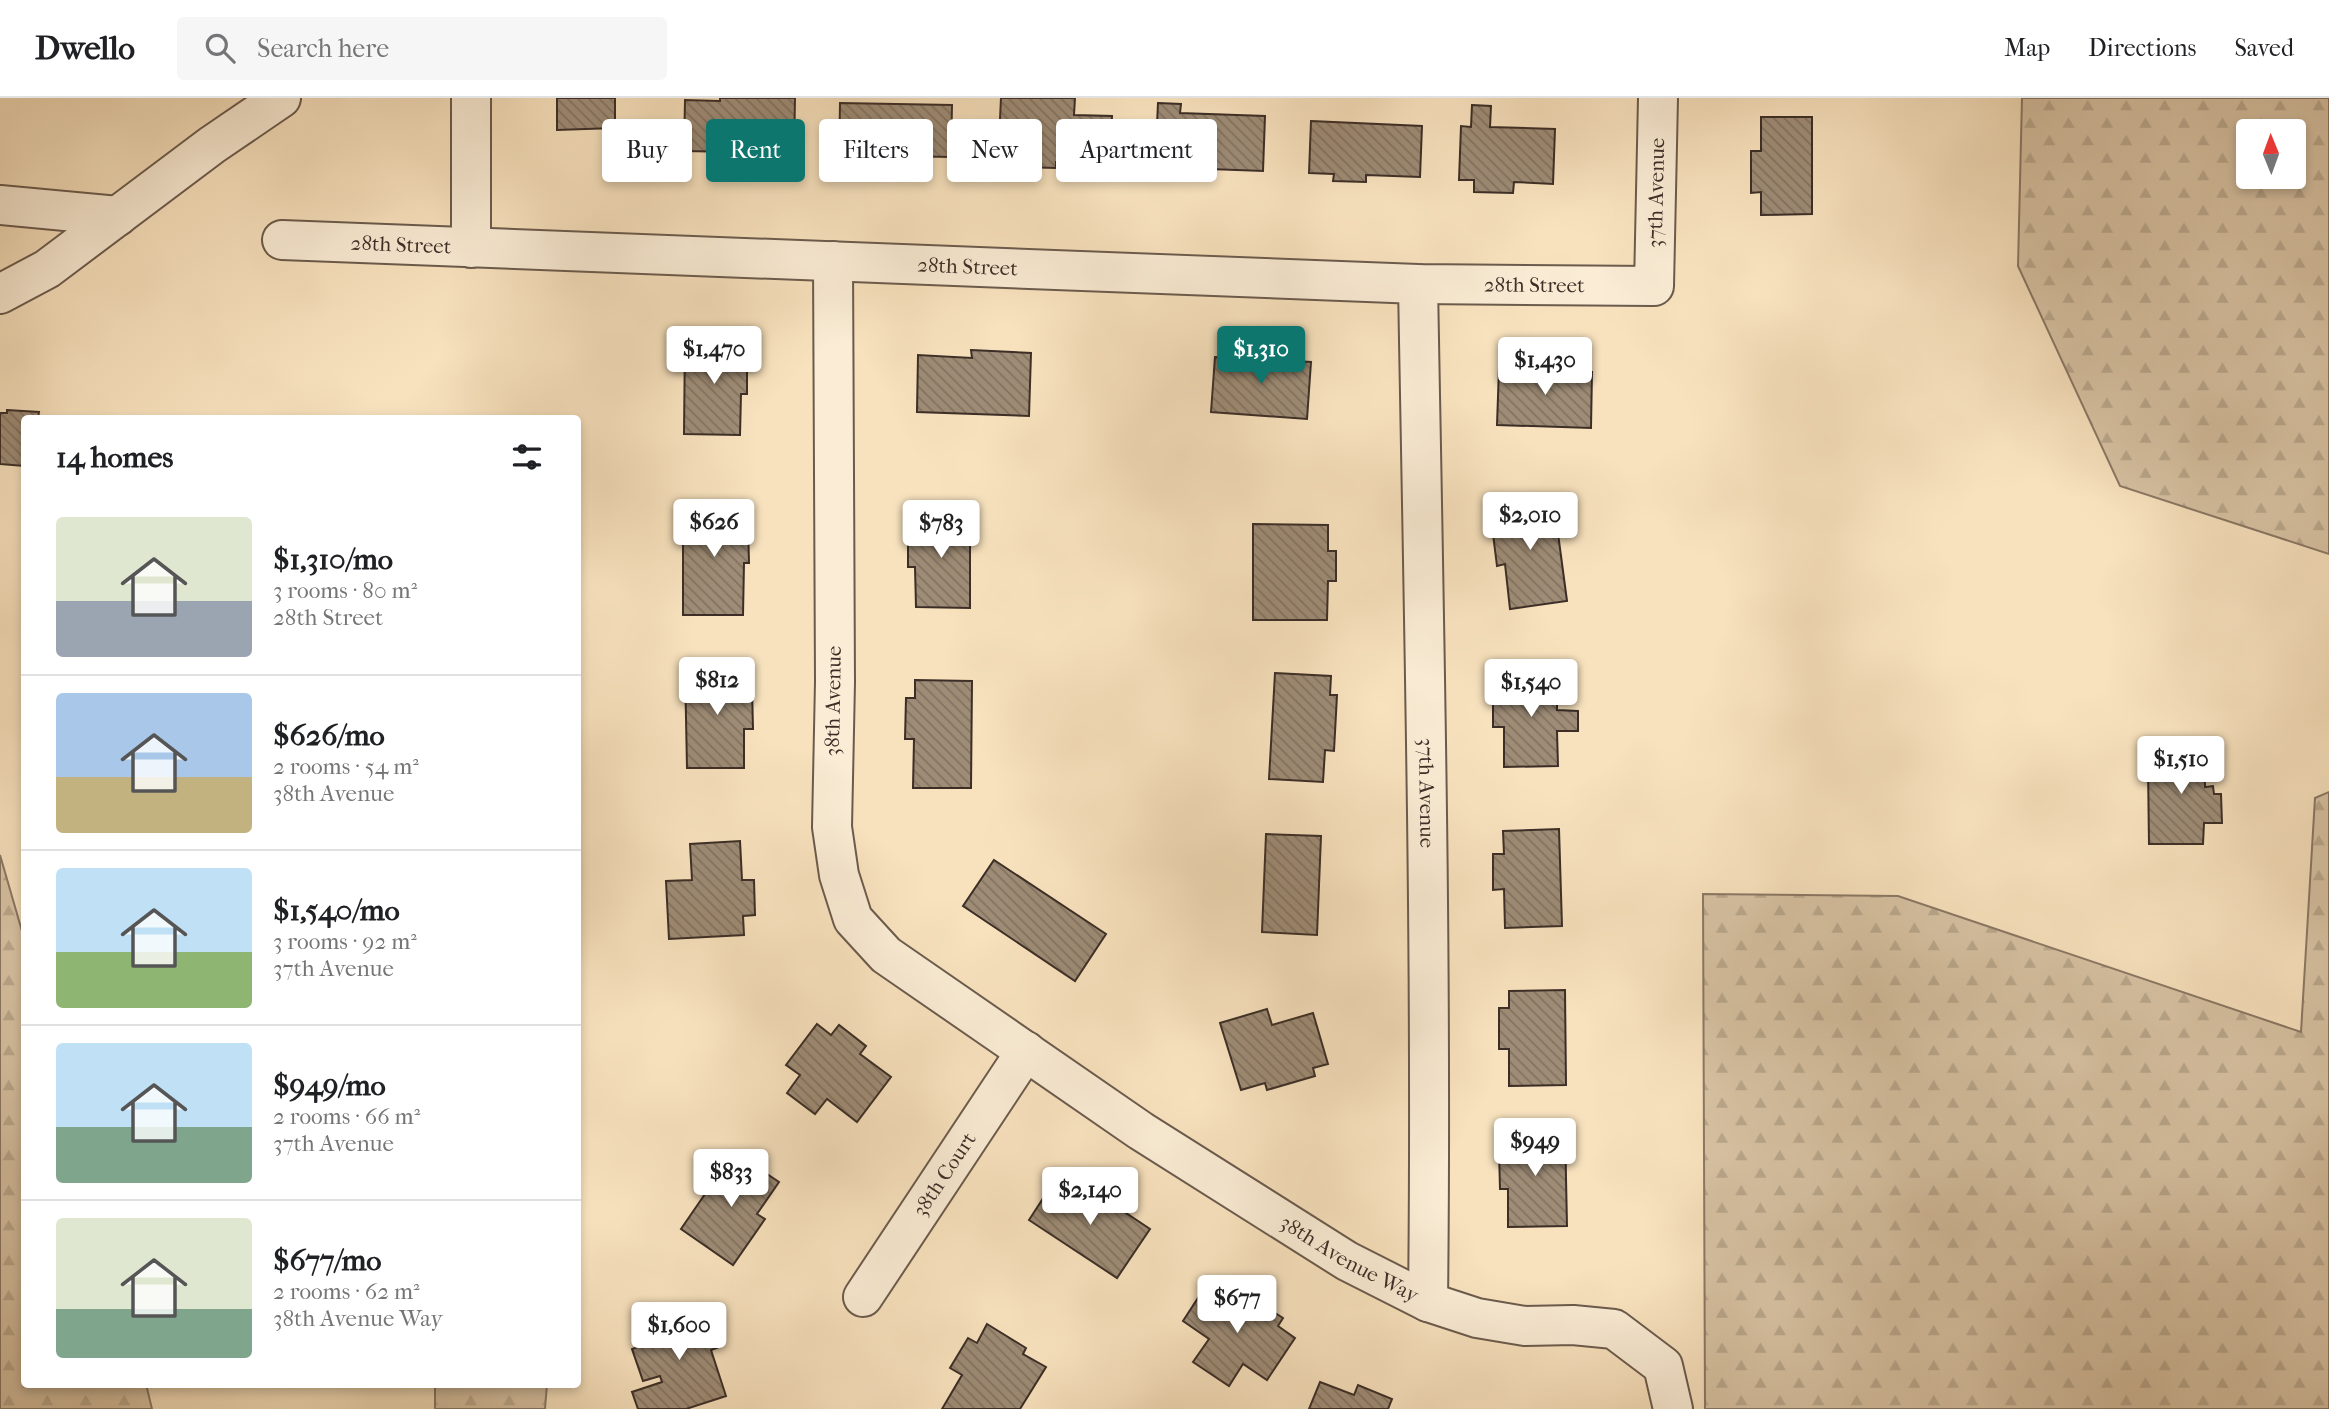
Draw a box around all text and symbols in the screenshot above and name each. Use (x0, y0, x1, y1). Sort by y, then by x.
search box (177, 17, 667, 80)
text: Dwello (35, 29, 135, 68)
icon: search (201, 29, 239, 67)
text: Search here (257, 33, 389, 64)
text: Map (2004, 34, 2050, 62)
text: Directions (2088, 34, 2196, 62)
text: Saved (2234, 34, 2294, 62)
chip: Buy (602, 119, 692, 182)
chip: Rent (706, 119, 805, 182)
chip: Filters (819, 119, 933, 182)
chip: New (947, 119, 1042, 182)
chip: Apartment (1056, 119, 1217, 182)
north arrow (2236, 119, 2306, 189)
map controls (2236, 119, 2306, 189)
street label: 37th Avenue (1643, 137, 1669, 248)
street label: 28th Street (350, 231, 452, 259)
street label: 28th Street (917, 253, 1019, 281)
street label: 28th Street (1484, 273, 1585, 297)
pin: $1,470 (657, 327, 771, 386)
pin: $1,310 (1204, 327, 1318, 386)
text: $1,470 (683, 335, 745, 362)
text: $1,310 (1233, 335, 1289, 362)
pin: $1,430 (1488, 338, 1602, 397)
text: $1,430 (1514, 346, 1576, 373)
icon: filters (508, 438, 546, 476)
text: 14 homes (56, 440, 173, 475)
pin: $2,010 (1473, 492, 1587, 552)
pin: $626 (673, 500, 755, 559)
pin: $783 (900, 500, 982, 560)
text: $2,010 (1499, 501, 1561, 528)
text: $626 (689, 508, 739, 535)
text: $783 (919, 509, 963, 536)
text: $1,310/mo (273, 542, 393, 577)
icon: home (112, 545, 196, 629)
text: 3 rooms · 80 m² (273, 577, 417, 604)
text: 28th Street (273, 604, 383, 631)
street label: 38th Avenue (820, 645, 846, 757)
pin: $812 (676, 658, 758, 717)
pin: $1,540 (1474, 660, 1588, 719)
text: $812 (695, 666, 739, 693)
text: $1,540 (1501, 668, 1561, 695)
text: $626/mo (273, 718, 385, 753)
icon: home (112, 721, 196, 805)
pin: $1,510 (2124, 736, 2238, 796)
street label: 37th Avenue (1414, 738, 1439, 848)
text: $1,510 (2153, 745, 2209, 772)
text: 2 rooms · 54 m² (273, 753, 419, 780)
text: 38th Avenue (273, 780, 394, 807)
text: $1,540/mo (273, 893, 400, 928)
icon: home (112, 896, 196, 980)
text: 3 rooms · 92 m² (273, 928, 417, 955)
text: 37th Avenue (273, 955, 394, 982)
text: $949/mo (273, 1068, 386, 1103)
icon: home (112, 1071, 196, 1155)
text: 2 rooms · 66 m² (273, 1103, 420, 1130)
pin: $949 (1494, 1118, 1576, 1178)
street label: 38th Court (908, 1127, 981, 1221)
text: $949 (1510, 1127, 1560, 1154)
text: 37th Avenue (273, 1130, 394, 1157)
pin: $833 (690, 1150, 772, 1209)
text: $833 (709, 1158, 753, 1185)
pin: $2,140 (1033, 1168, 1147, 1227)
text: $2,140 (1058, 1176, 1122, 1203)
street label: 38th Avenue Way (1276, 1210, 1423, 1308)
text: $677/mo (273, 1243, 382, 1278)
icon: home (112, 1246, 196, 1330)
pin: $677 (1196, 1276, 1278, 1335)
text: 2 rooms · 62 m² (273, 1278, 420, 1305)
text: $677 (1213, 1284, 1261, 1311)
pin: $1,600 (622, 1302, 736, 1362)
text: 38th Avenue Way (273, 1305, 443, 1332)
text: $1,600 (647, 1311, 711, 1338)

